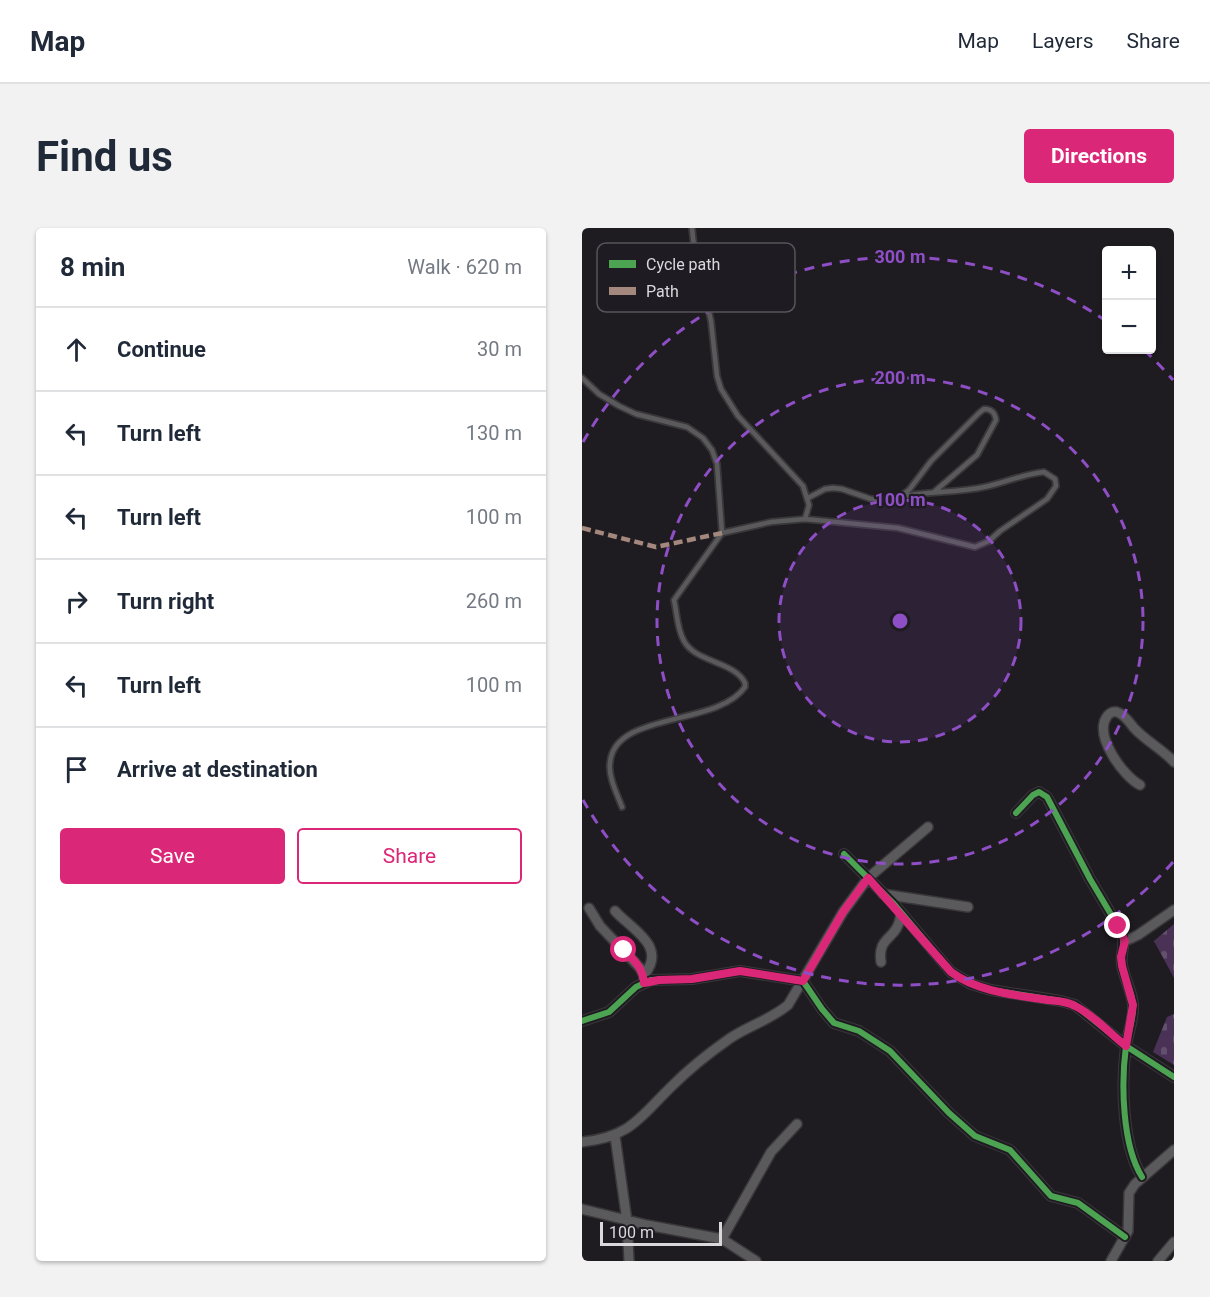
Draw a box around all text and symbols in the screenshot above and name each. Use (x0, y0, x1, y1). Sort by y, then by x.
text: Map (30, 25, 85, 58)
text: Map (957, 29, 999, 53)
text: Layers (1032, 29, 1093, 53)
text: Share (1126, 29, 1180, 53)
button: Directions (1024, 129, 1174, 183)
text: Find us (36, 132, 173, 181)
legend (597, 243, 795, 312)
text: 300 m (874, 246, 926, 267)
map controls (1102, 246, 1156, 354)
button: + (1102, 246, 1156, 300)
text: 8 min (60, 252, 125, 282)
text: Walk · 620 m (407, 255, 522, 279)
text: Cycle path (646, 255, 720, 274)
text: Path (646, 282, 679, 301)
button: − (1102, 300, 1156, 354)
icon: ahead (60, 333, 93, 366)
text: Continue (117, 337, 206, 362)
text: 30 m (477, 337, 522, 361)
text: 200 m (874, 367, 926, 388)
icon: left (60, 417, 93, 450)
text: Turn left (117, 421, 201, 446)
text: 130 m (466, 421, 522, 445)
text: 100 m (874, 489, 926, 510)
icon: left (60, 501, 93, 534)
text: Turn left (117, 505, 201, 530)
text: 100 m (466, 505, 522, 529)
icon: right (60, 585, 93, 618)
text: Turn right (117, 589, 214, 614)
text: 260 m (466, 589, 522, 613)
centre of rings (890, 611, 910, 631)
icon: left (60, 669, 93, 702)
text: Turn left (117, 673, 201, 698)
text: 100 m (466, 673, 522, 697)
icon: arrive (60, 753, 93, 786)
text: Arrive at destination (117, 757, 318, 782)
button: Save (60, 828, 285, 884)
button: Share (297, 828, 522, 884)
route end (1104, 912, 1130, 938)
route start (610, 936, 636, 962)
scale bar (600, 1219, 722, 1246)
text: 100 m (609, 1223, 654, 1242)

